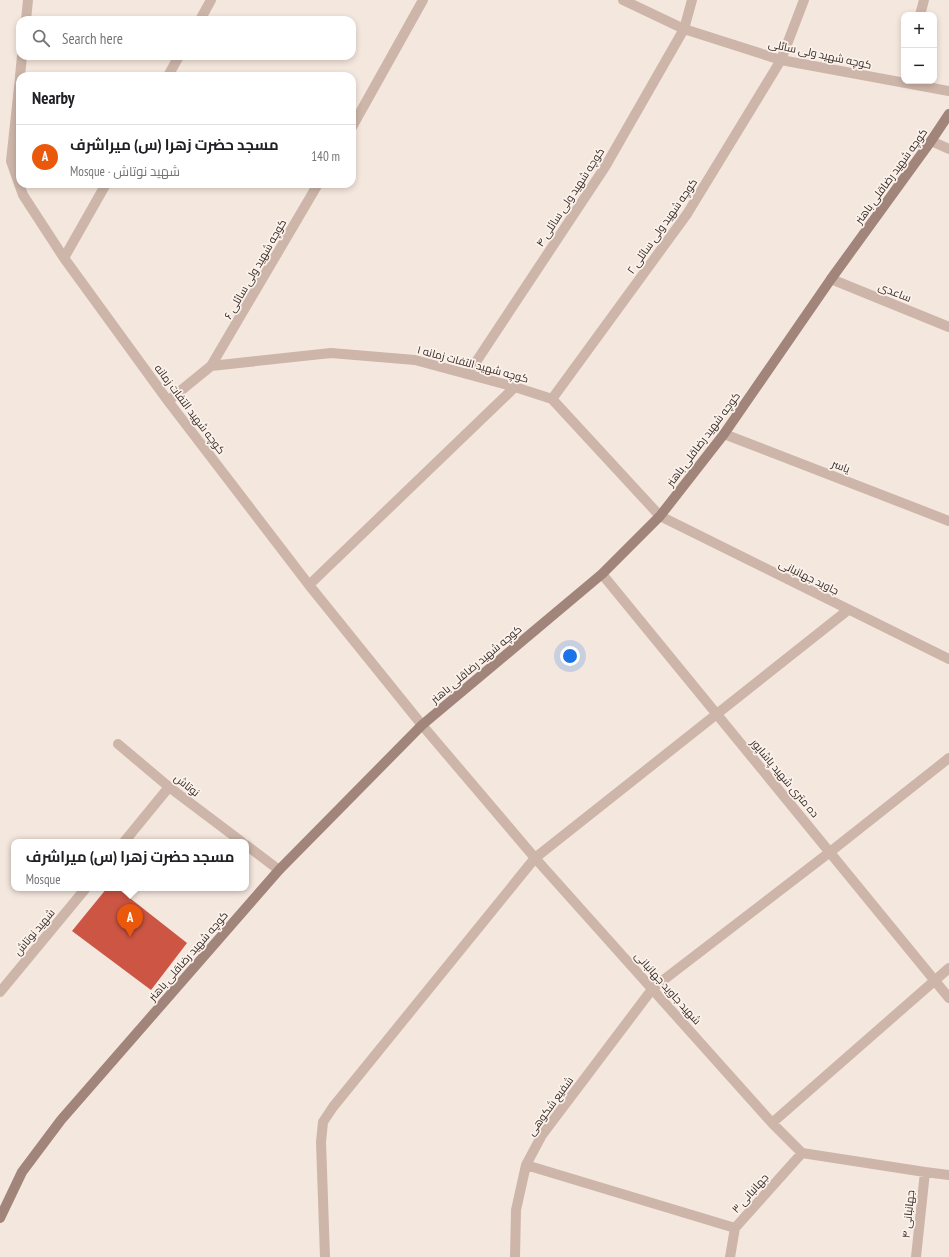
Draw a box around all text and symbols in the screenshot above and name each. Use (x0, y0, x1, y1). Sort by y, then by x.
map controls (901, 12, 937, 84)
button: + (901, 12, 937, 48)
search box (16, 16, 356, 60)
icon: search (30, 27, 52, 49)
text: Search here (62, 29, 123, 48)
street label: کوچه شهید ولی سائلی (767, 36, 873, 72)
button: − (901, 48, 937, 84)
text: Nearby (32, 87, 75, 109)
street label: کوچه شهید رضاقلی باهنر (851, 125, 930, 227)
text: مسجد حضرت زهرا (س) میراشرف (70, 135, 279, 154)
street label: کوچه شهید ولی سائلی ۴ (533, 145, 607, 249)
text: A (42, 148, 48, 165)
text: 140 m (311, 148, 340, 165)
text: Mosque · شهید نوتاش (70, 163, 180, 180)
street label: کوچه شهید ولی سائلی ۲ (624, 175, 700, 276)
street label: کوچه شهید ولی سائلی ۶ (221, 217, 289, 321)
street label: ساعدی (876, 279, 914, 305)
street label: کوچه شهید التفات زمانه ۱ (416, 342, 530, 386)
street label: کوچه شهید التفات زمانه (152, 361, 228, 457)
street label: کوچه شهید رضاقلی باهنر (662, 389, 743, 490)
street label: یاسر (829, 456, 852, 476)
street label: جاوید جهانبانی (777, 556, 841, 598)
street label: کوچه شهید رضاقلی باهنر (427, 622, 524, 707)
your location (560, 646, 580, 666)
street label: ده متری شهید پاشاپور (747, 735, 822, 820)
street label: نوتاش (171, 771, 203, 799)
popup (11, 839, 249, 891)
text: مسجد حضرت زهرا (س) میراشرف (26, 847, 234, 866)
text: Mosque (26, 871, 61, 888)
pin: A (117, 904, 143, 937)
street label: شهید نوتاش (10, 906, 58, 958)
street label: کوچه شهید رضاقلی باهنر (144, 908, 231, 1005)
street label: شهید جاوید جهانبانی (632, 949, 704, 1027)
street label: شفیع شکوهی (524, 1074, 577, 1139)
street label: جهانبانی ۳ (729, 1170, 771, 1216)
street label: جهانبانی ۴ (899, 1189, 917, 1239)

